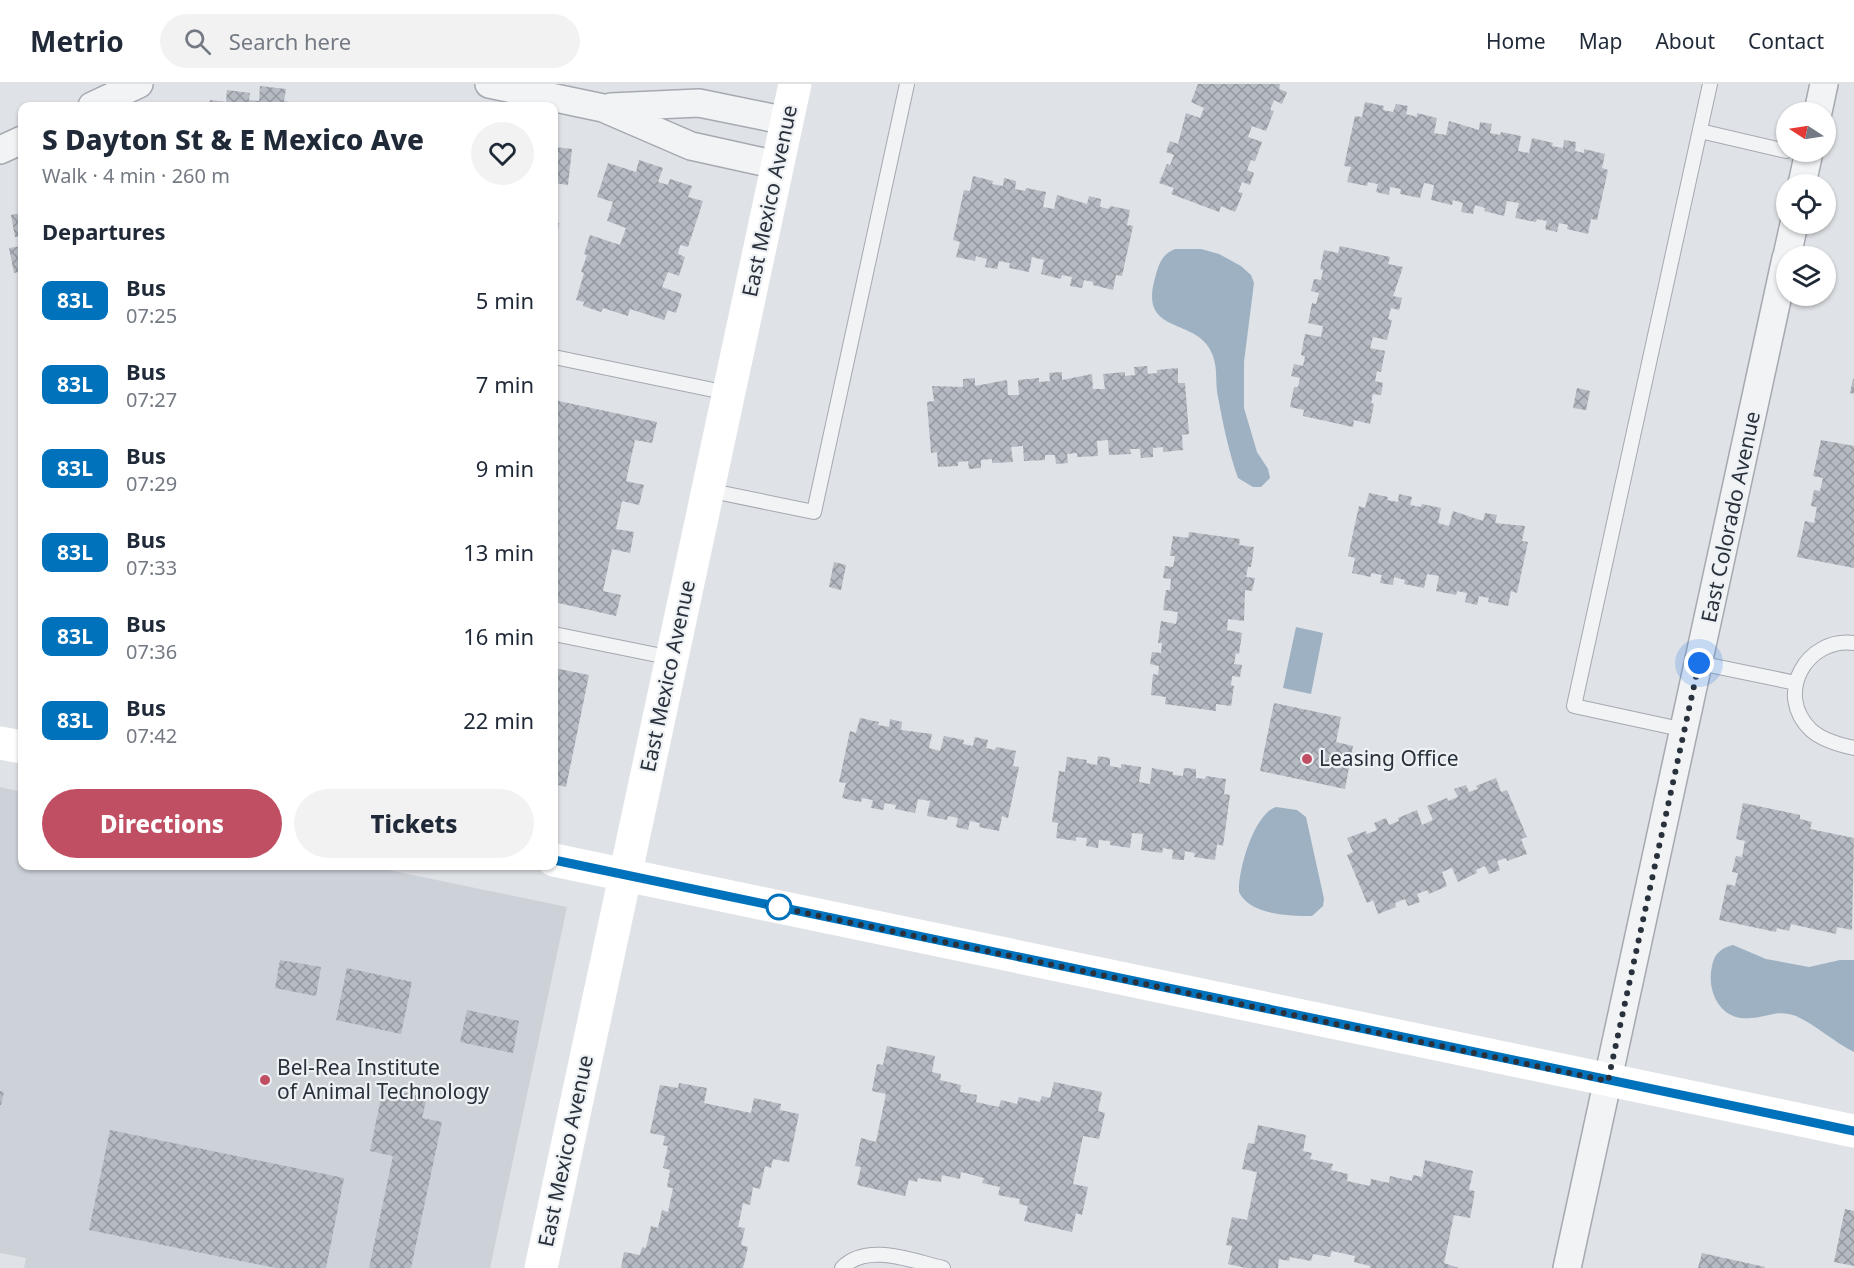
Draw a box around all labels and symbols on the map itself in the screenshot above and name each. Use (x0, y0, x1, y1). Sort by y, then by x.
street label: East Mexico Avenue (735, 102, 803, 299)
north arrow (1776, 102, 1836, 162)
street label: East Colorado Avenue (1694, 408, 1766, 625)
street label: East Mexico Avenue (633, 577, 701, 774)
your location (1684, 648, 1714, 678)
place label: Leasing Office (1319, 744, 1459, 772)
marker: Leasing Office (1300, 752, 1314, 766)
unlabelled marker (766, 894, 792, 920)
street label: East Mexico Avenue (531, 1052, 599, 1249)
place label: Bel-Rea Institute of Animal Technology (277, 1053, 489, 1105)
marker: Bel-Rea Institute of Animal Technology (258, 1073, 272, 1087)

